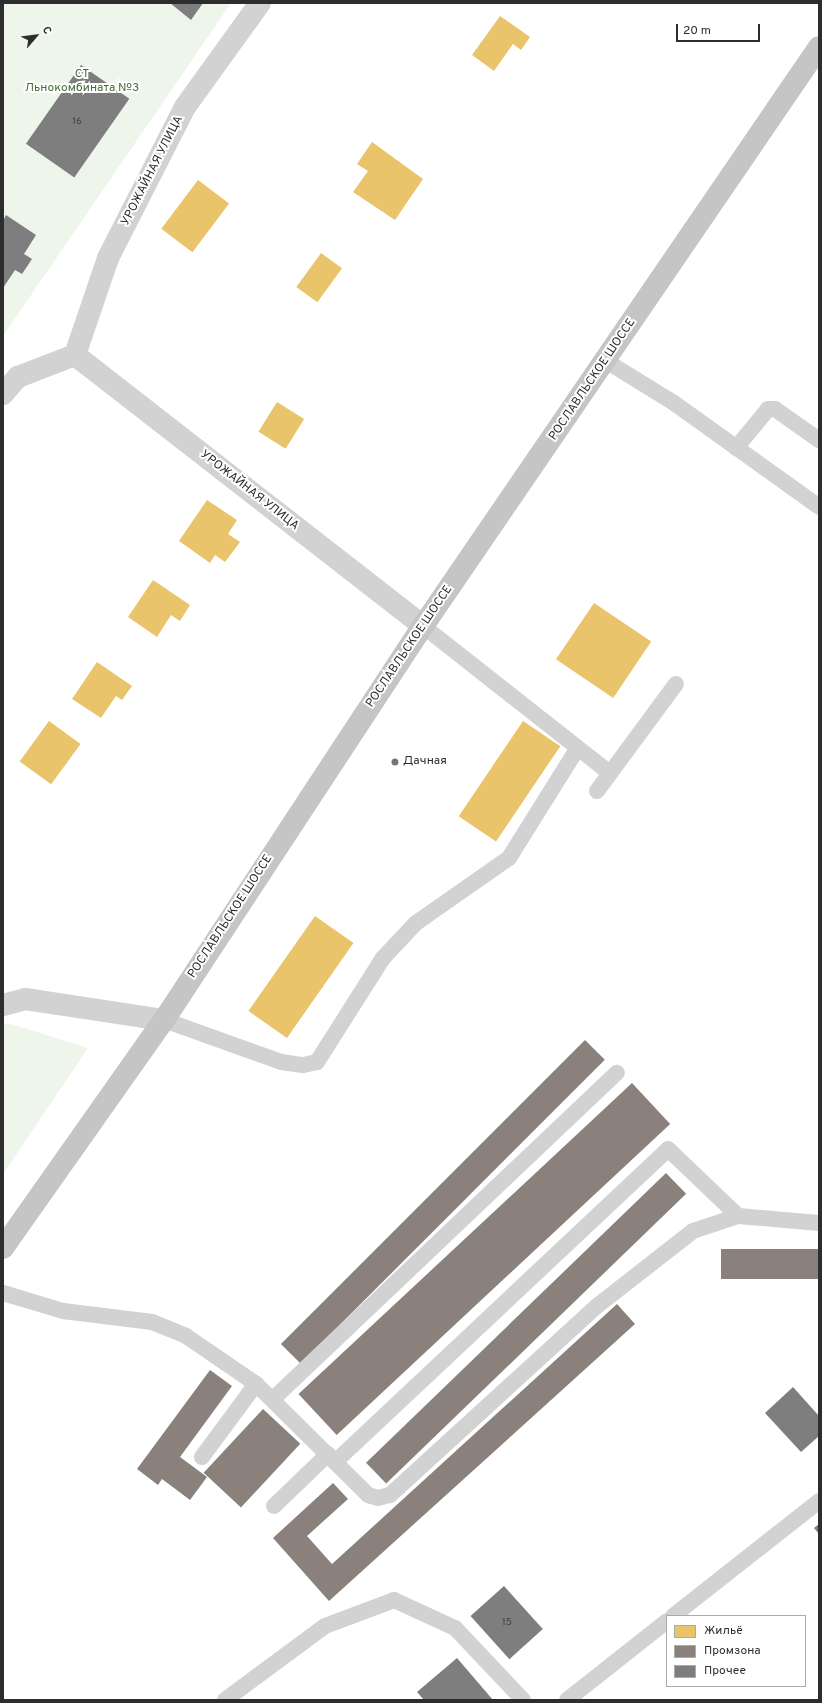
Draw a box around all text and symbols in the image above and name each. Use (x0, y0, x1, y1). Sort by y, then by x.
north arrow (16, 16, 56, 56)
scale bar (678, 16, 762, 42)
text: 20 m (683, 23, 711, 39)
text: С (39, 24, 54, 37)
park label: СТ Льнокомбината №3 (25, 68, 139, 96)
street label: УРОЖАЙНАЯ УЛИЦА (119, 114, 187, 228)
house number: 16 (72, 116, 82, 128)
street label: РОСЛАВЛЬСКОЕ ШОССЕ (547, 316, 639, 444)
street label: УРОЖАЙНАЯ УЛИЦА (197, 448, 301, 534)
street label: РОСЛАВЛЬСКОЕ ШОССЕ (364, 583, 456, 711)
place label: Дачная (403, 755, 447, 769)
marker: Дачная (390, 757, 400, 767)
street label: РОСЛАВЛЬСКОЕ ШОССЕ (186, 853, 276, 981)
legend (666, 1615, 806, 1687)
house number: 15 (502, 1617, 512, 1629)
text: Жильё (704, 1623, 743, 1639)
text: Промзона (704, 1643, 761, 1659)
text: Прочее (704, 1663, 746, 1679)

